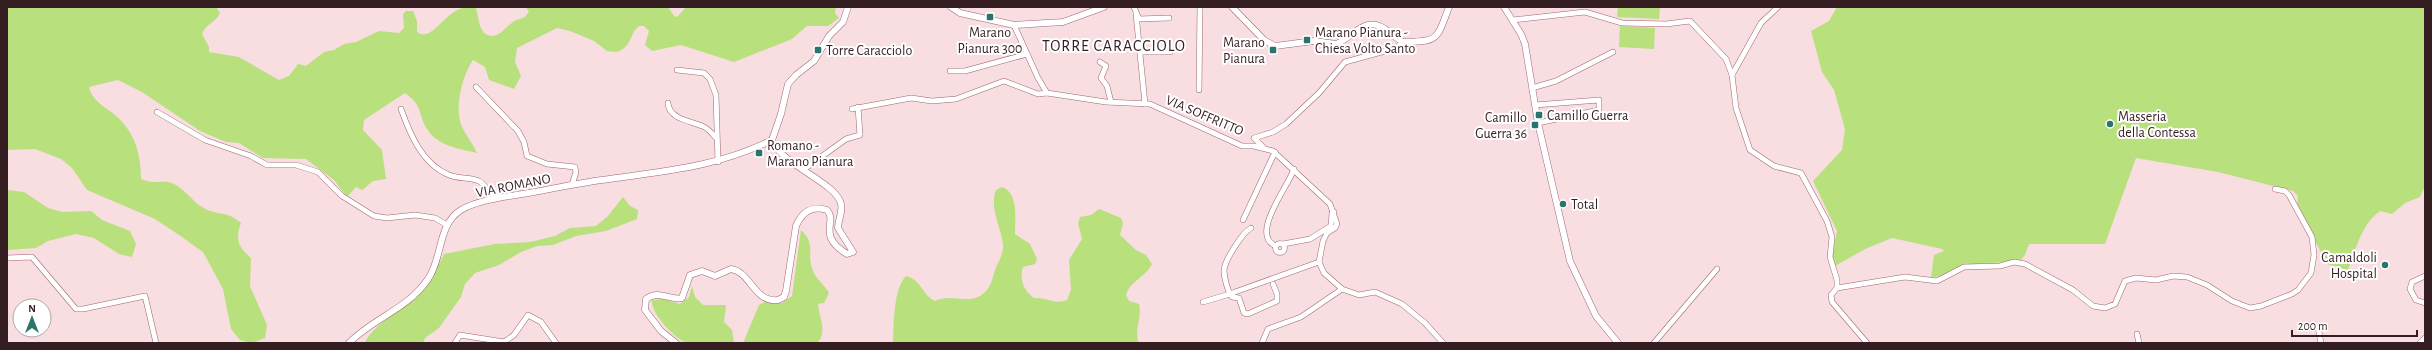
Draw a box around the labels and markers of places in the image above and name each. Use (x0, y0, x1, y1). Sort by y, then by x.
marker: Marano Pianura 300 (985, 12, 995, 22)
place label: Marano Pianura 300 (958, 26, 1022, 56)
place label: Marano Pianura - Chiesa Volto Santo (1315, 26, 1416, 56)
marker: Marano Pianura - Chiesa Volto Santo (1302, 35, 1312, 45)
place label: Marano Pianura (1223, 36, 1266, 66)
place label: Torre Caracciolo (826, 44, 912, 58)
marker: Torre Caracciolo (813, 45, 823, 55)
marker: Marano Pianura (1268, 45, 1278, 55)
place label: Camillo Guerra (1547, 109, 1629, 123)
marker: Camillo Guerra (1534, 110, 1544, 120)
place label: Masseria della Contessa (2118, 110, 2196, 140)
place label: Camillo Guerra 36 (1475, 111, 1527, 141)
marker: Masseria della Contessa (2105, 119, 2115, 129)
marker: Camillo Guerra 36 (1530, 120, 1540, 130)
place label: Romano - Marano Pianura (767, 139, 854, 169)
marker: Romano - Marano Pianura (754, 148, 764, 158)
place label: Total (1571, 198, 1598, 212)
marker: Total (1558, 199, 1568, 209)
place label: Camaldoli Hospital (2321, 251, 2377, 281)
marker: Camaldoli Hospital (2380, 260, 2390, 270)

